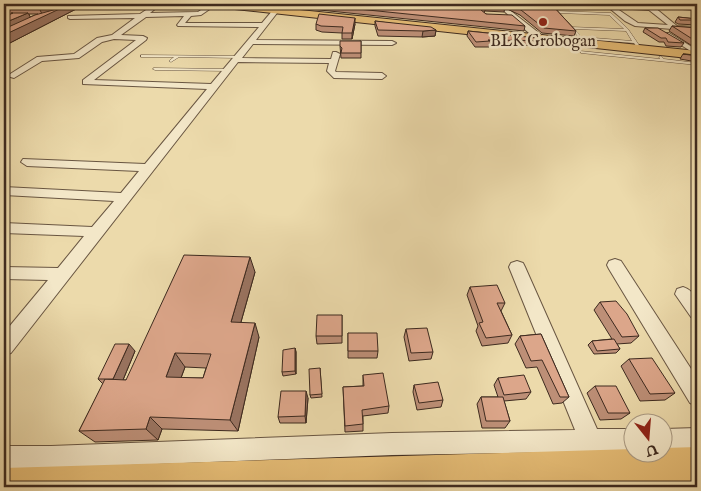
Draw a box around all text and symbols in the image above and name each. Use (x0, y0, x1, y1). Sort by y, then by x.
marker: BLK Grobogan (537, 16, 549, 28)
place label: BLK Grobogan (490, 32, 596, 52)
north arrow (624, 414, 674, 464)
text: U (642, 439, 661, 460)

